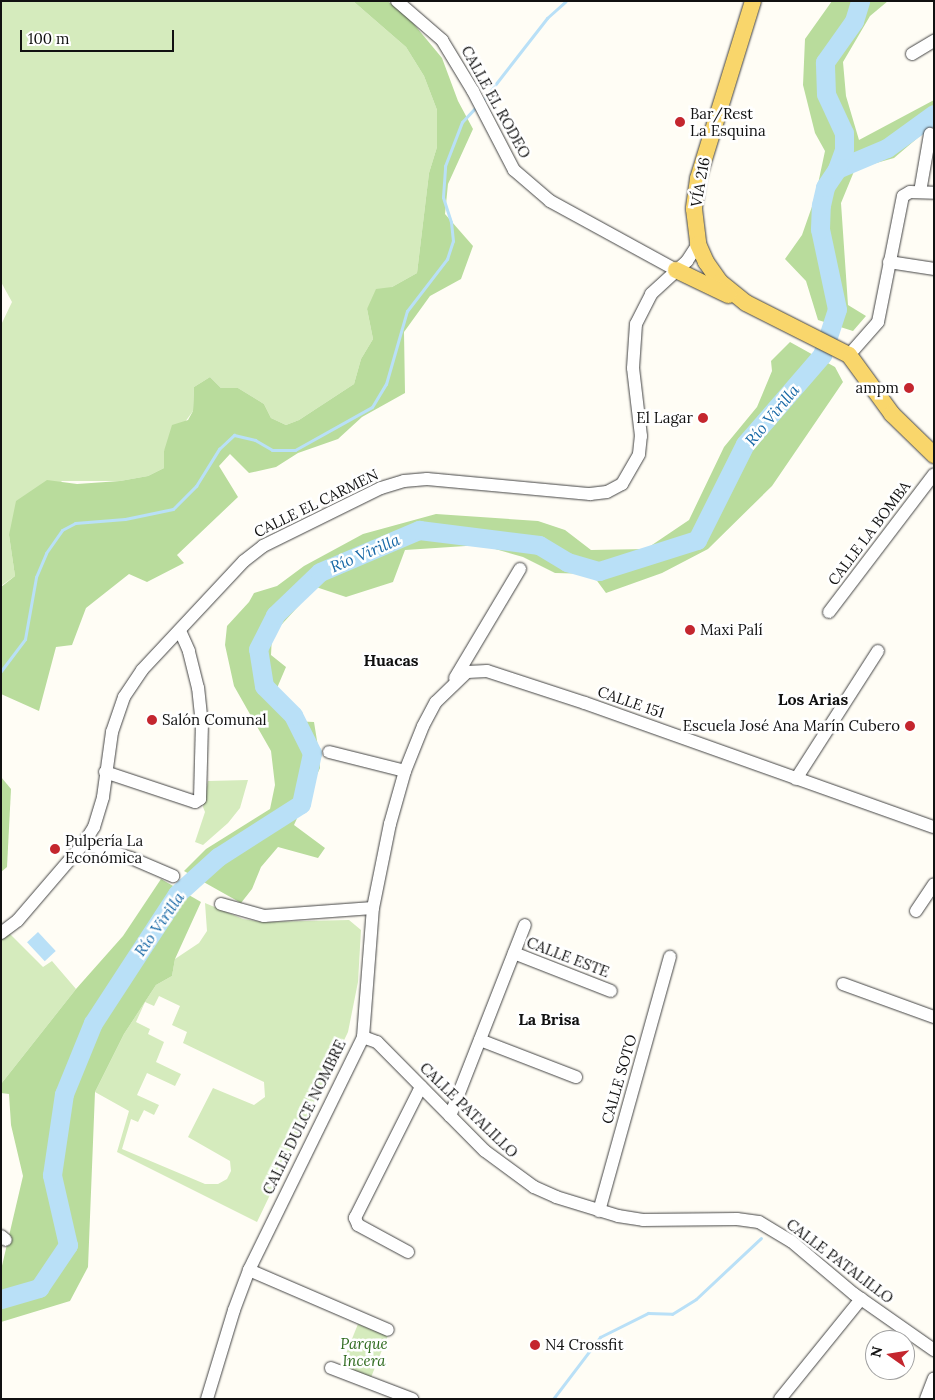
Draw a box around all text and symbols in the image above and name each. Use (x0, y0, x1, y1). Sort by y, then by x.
scale bar (22, 20, 176, 52)
text: 100 m (28, 29, 69, 48)
street label: CALLE EL RODEO (458, 43, 534, 161)
place label: Bar/Rest La Esquina (690, 104, 766, 139)
marker: Bar/Rest La Esquina (674, 116, 686, 128)
street label: VÍA 216 (687, 156, 713, 208)
place label: ampm (855, 379, 899, 397)
water label: Río Virilla (741, 381, 803, 449)
marker: ampm (903, 382, 915, 394)
place label: El Lagar (636, 409, 693, 427)
marker: El Lagar (697, 412, 709, 424)
street label: CALLE EL CARMEN (251, 465, 381, 541)
street label: CALLE LA BOMBA (824, 477, 914, 589)
water label: Río Virilla (327, 530, 403, 576)
place label: Maxi Palí (700, 621, 763, 639)
marker: Maxi Palí (684, 624, 696, 636)
district label: Huacas (363, 650, 419, 670)
street label: CALLE 151 (595, 682, 667, 722)
district label: Los Arias (778, 689, 848, 709)
place label: Salón Comunal (162, 711, 267, 729)
marker: Salón Comunal (146, 714, 158, 726)
place label: Escuela José Ana Marín Cubero (683, 717, 900, 735)
marker: Escuela José Ana Marín Cubero (904, 720, 916, 732)
place label: Pulpería La Económica (65, 831, 143, 866)
marker: Pulpería La Económica (49, 843, 61, 855)
water label: Río Virilla (130, 888, 188, 960)
street label: CALLE ESTE (524, 933, 612, 981)
district label: La Brisa (518, 1009, 580, 1029)
street label: CALLE SOTO (598, 1032, 640, 1126)
street label: CALLE DULCE NOMBRE (259, 1037, 349, 1197)
street label: CALLE PATALILLO (416, 1059, 522, 1161)
street label: CALLE PATALILLO (783, 1215, 897, 1307)
north arrow (865, 1330, 915, 1380)
park label: Parque Incera (340, 1334, 388, 1369)
place label: N4 Crossfit (545, 1336, 623, 1354)
marker: N4 Crossfit (529, 1339, 541, 1351)
text: N (866, 1345, 886, 1359)

